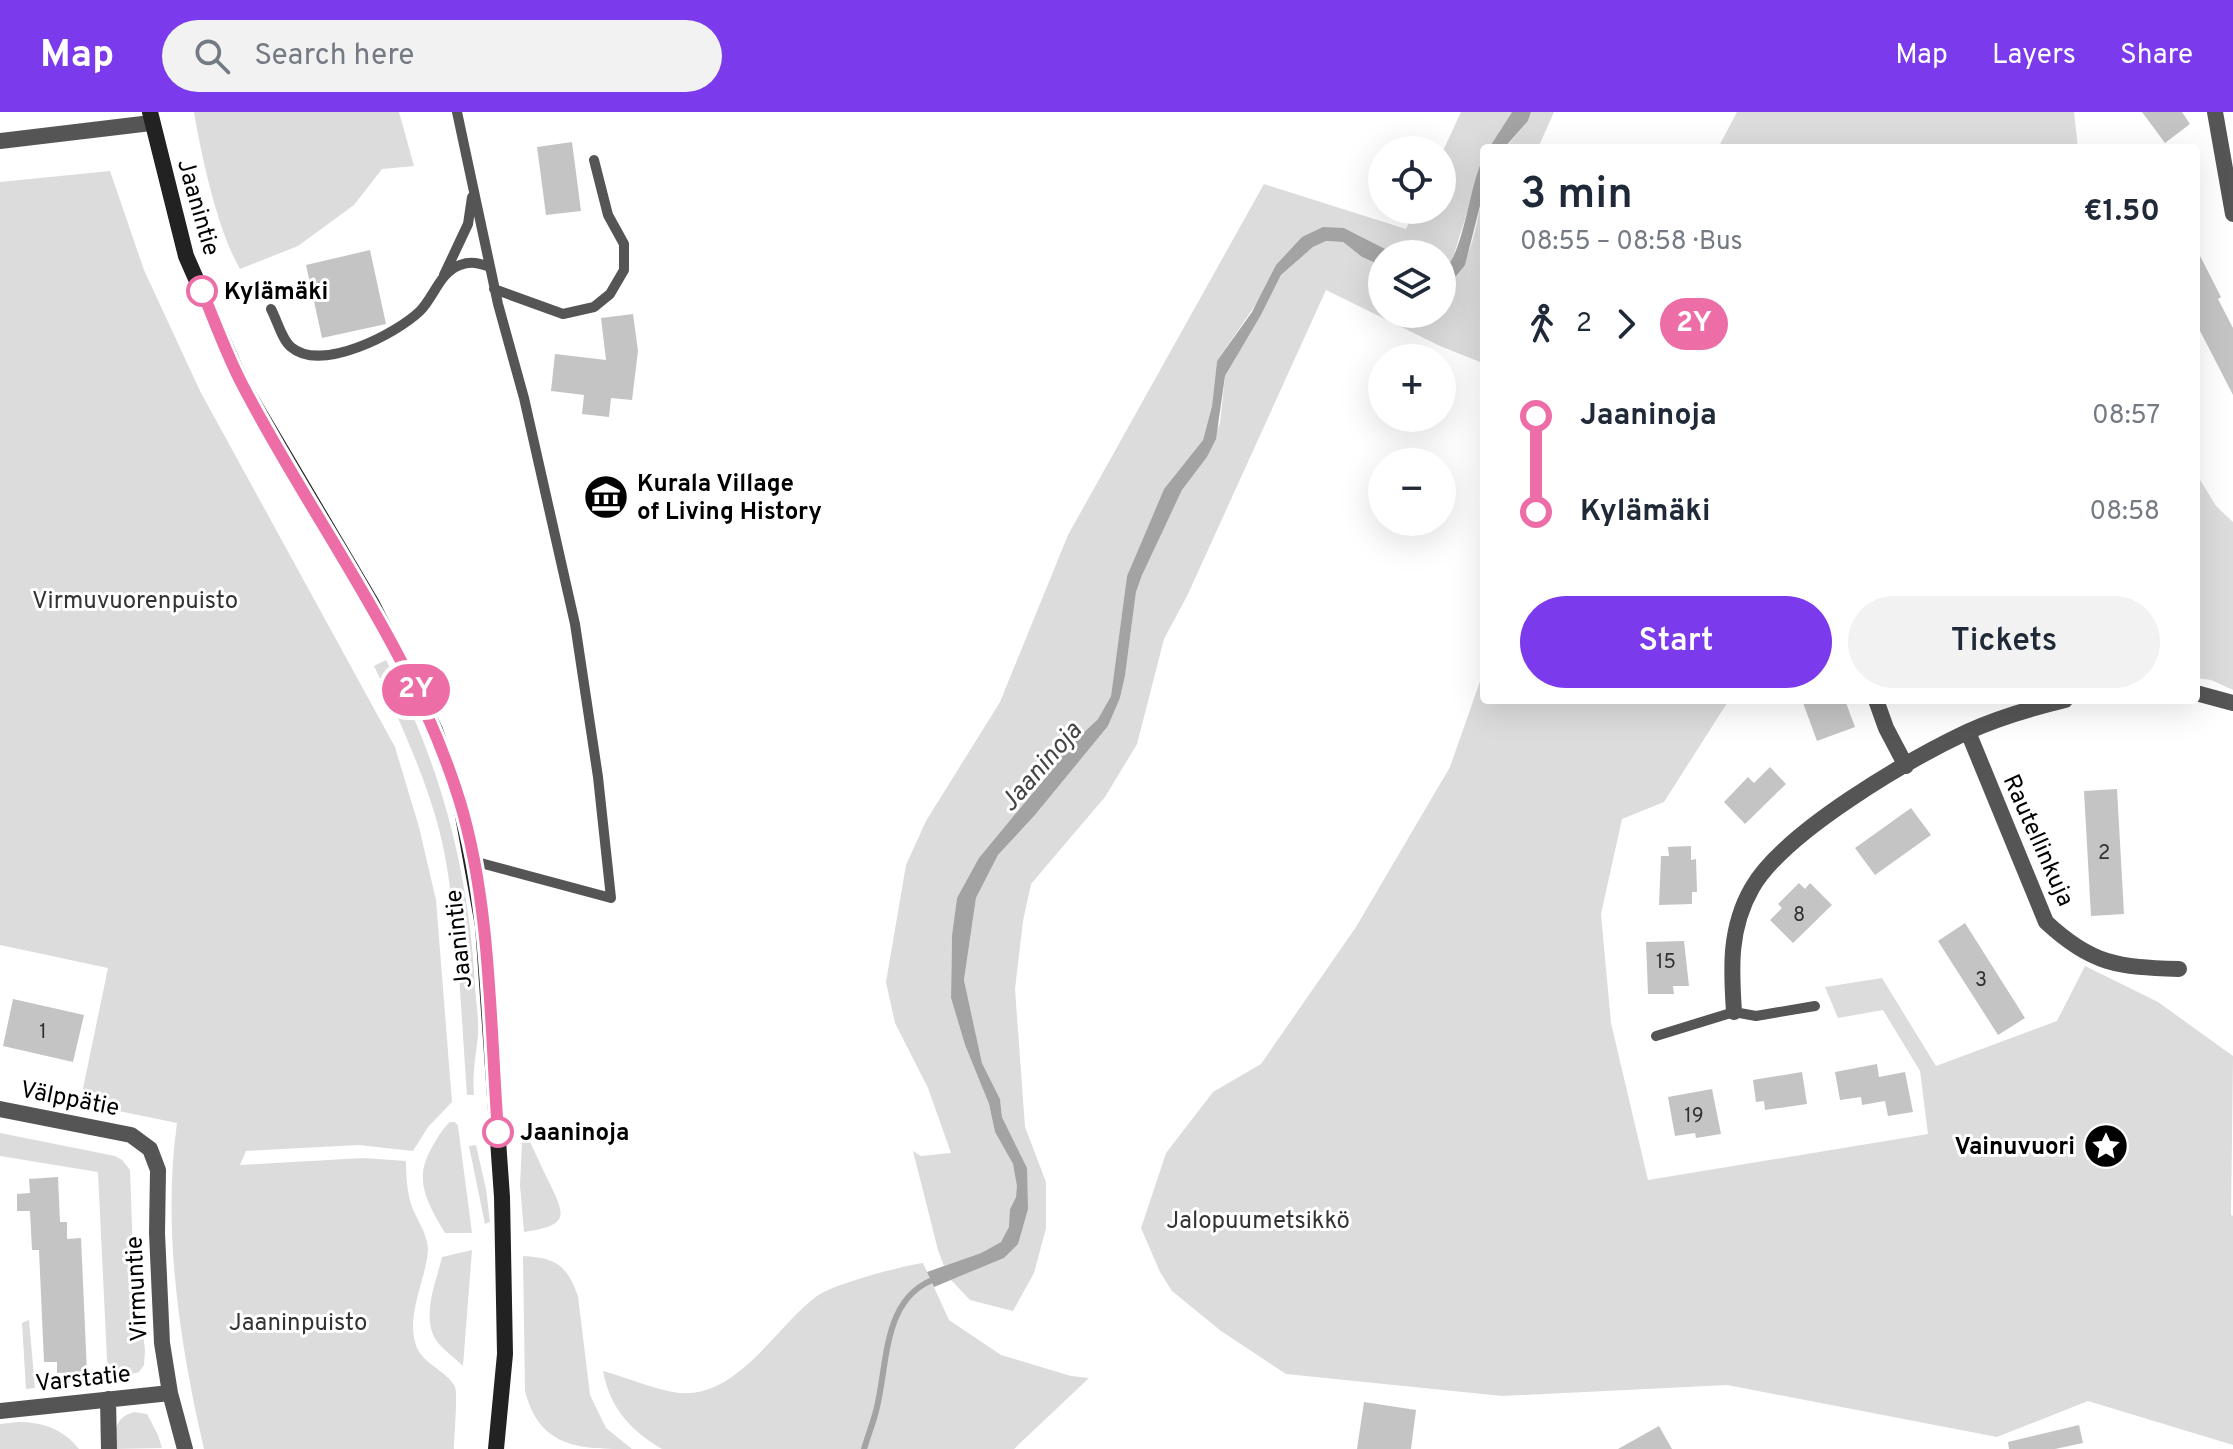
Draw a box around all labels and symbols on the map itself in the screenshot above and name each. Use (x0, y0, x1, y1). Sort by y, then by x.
street label: Jaanintie (169, 156, 225, 259)
marker: Kylämäki (187, 276, 217, 306)
place label: Kylämäki (224, 278, 328, 308)
place label: Kurala Village of Living History (637, 470, 822, 528)
museum icon: Kurala Village of Living History (582, 473, 630, 521)
park label: Virmuvuorenpuisto (32, 587, 238, 617)
line badge: 2Y (380, 664, 452, 716)
water label: Jaaninoja (994, 715, 1090, 820)
street label: Rautellinkuja (1995, 770, 2080, 911)
house number: 2 (2098, 841, 2110, 867)
street label: Jaanintie (440, 888, 480, 990)
house number: 8 (1793, 903, 1805, 929)
house number: 15 (1656, 950, 1676, 976)
house number: 3 (1975, 968, 1987, 994)
house number: 1 (39, 1020, 47, 1046)
street label: Välppätie (17, 1076, 122, 1124)
house number: 19 (1684, 1104, 1704, 1130)
marker: Jaaninoja (483, 1117, 513, 1147)
place label: Jaaninoja (520, 1119, 629, 1149)
place icon: Vainuvuori (2082, 1122, 2130, 1170)
place label: Vainuvuori (1954, 1133, 2075, 1163)
park label: Jalopuumetsikkö (1166, 1207, 1350, 1237)
street label: Virmuntie (120, 1235, 156, 1342)
park label: Jaaninpuisto (229, 1309, 367, 1339)
street label: Varstatie (34, 1360, 132, 1400)

